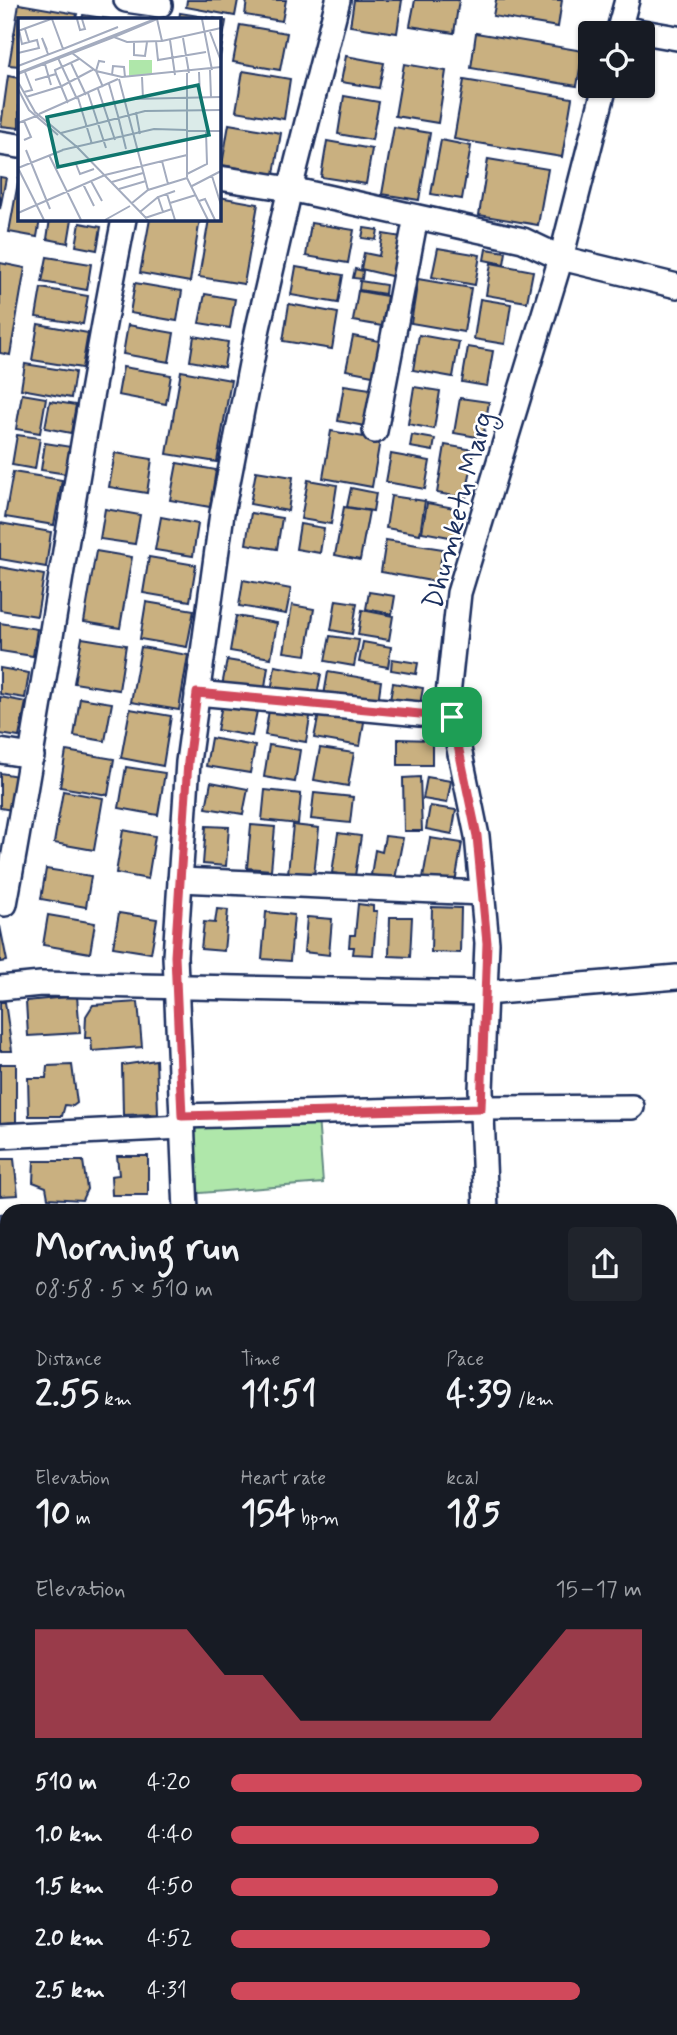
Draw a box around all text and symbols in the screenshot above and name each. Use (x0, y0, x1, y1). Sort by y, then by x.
inset map (18, 18, 220, 220)
map controls (578, 21, 655, 98)
button: locate (578, 21, 655, 98)
street label: Dhumketu Marg (415, 408, 505, 614)
pin (422, 687, 482, 747)
icon: arrive (433, 698, 471, 736)
text: Morning run (35, 1224, 240, 1273)
button: share (568, 1227, 642, 1301)
text: 08:58 · 5 × 510 m (35, 1275, 213, 1305)
text: Distance (35, 1347, 102, 1372)
text: Time (241, 1347, 280, 1372)
text: Pace (446, 1347, 484, 1372)
text: 2.55 (35, 1372, 99, 1418)
text: 11:51 (241, 1372, 317, 1418)
text: 4:39 (446, 1372, 513, 1418)
text: km (99, 1387, 132, 1412)
text: /km (513, 1387, 554, 1412)
text: Elevation (35, 1466, 110, 1491)
text: Heart rate (241, 1466, 326, 1491)
text: kcal (446, 1466, 478, 1491)
text: 10 (35, 1491, 71, 1537)
text: 154 (241, 1491, 296, 1537)
text: 185 (446, 1491, 501, 1537)
text: m (71, 1506, 91, 1531)
text: bpm (296, 1506, 339, 1531)
text: Elevation (35, 1575, 126, 1605)
text: 15–17 m (555, 1575, 642, 1605)
text: 510 m (35, 1768, 97, 1798)
text: 4:20 (147, 1768, 191, 1798)
text: 1.0 km (35, 1820, 103, 1850)
text: 4:40 (147, 1820, 193, 1850)
text: 1.5 km (35, 1872, 104, 1902)
text: 4:50 (147, 1872, 193, 1902)
text: 2.0 km (35, 1924, 104, 1954)
text: 4:52 (147, 1924, 192, 1954)
text: 2.5 km (35, 1976, 105, 2006)
text: 4:31 (147, 1976, 187, 2006)

